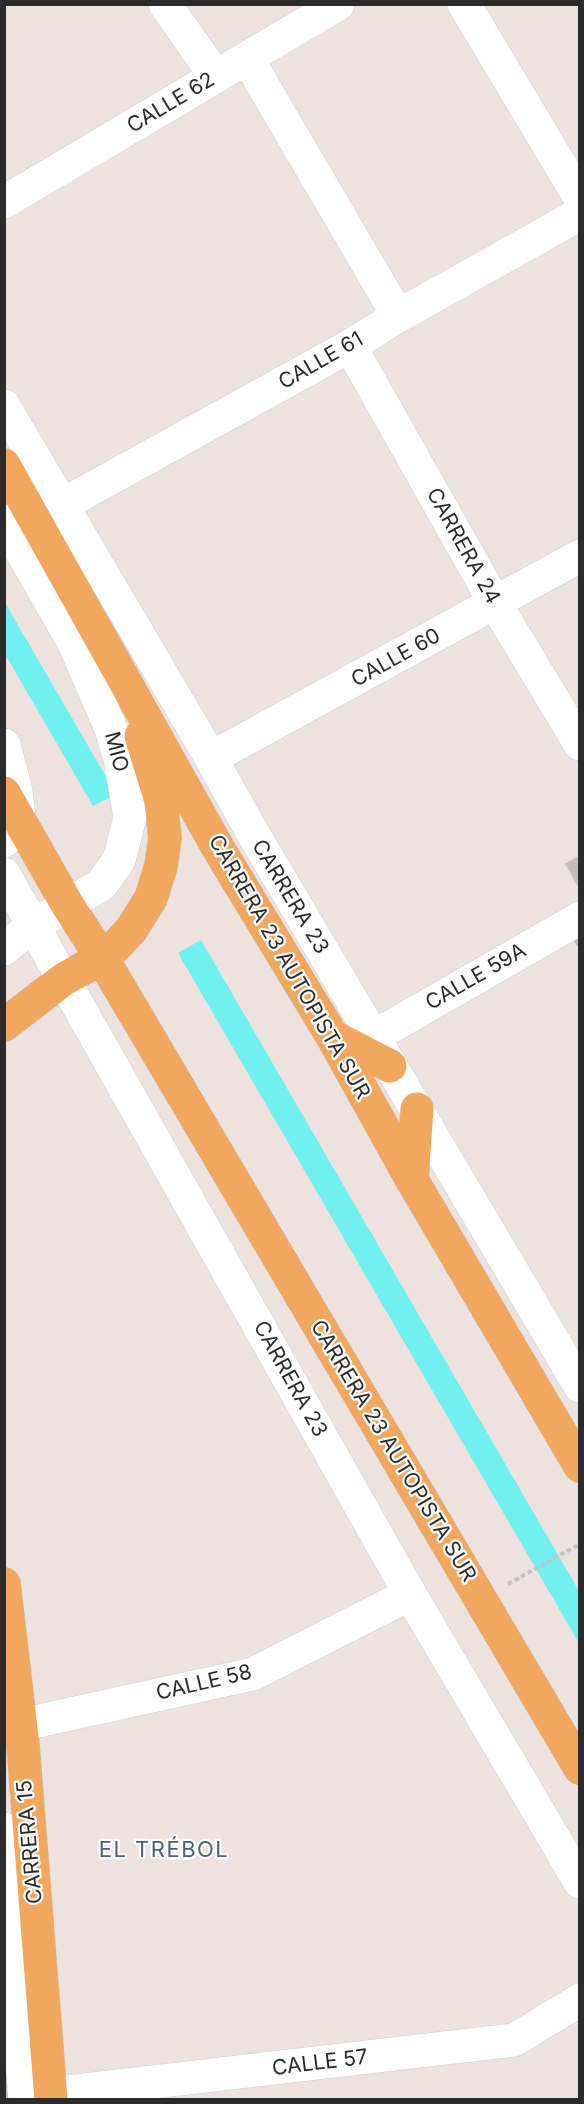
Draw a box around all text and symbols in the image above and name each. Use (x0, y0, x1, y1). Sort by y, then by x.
street label: CALLE 62 (123, 67, 219, 139)
street label: CALLE 61 (274, 327, 368, 395)
street label: CARRERA 24 (421, 483, 505, 609)
street label: CALLE 60 (347, 623, 445, 693)
street label: MIO (99, 729, 133, 775)
street label: CARRERA 23 AUTOPISTA SUR (203, 831, 375, 1103)
street label: CARRERA 23 (246, 835, 334, 959)
street label: CALLE 59A (421, 938, 531, 1016)
street label: CARRERA 23 AUTOPISTA SUR (305, 1316, 481, 1586)
street label: CARRERA 23 (248, 1317, 332, 1441)
street label: CALLE 58 (154, 1660, 254, 1706)
street label: CARRERA 15 (12, 1779, 48, 1905)
district label: EL TRÉBOL (99, 1837, 229, 1863)
street label: CALLE 57 (271, 2045, 369, 2081)

